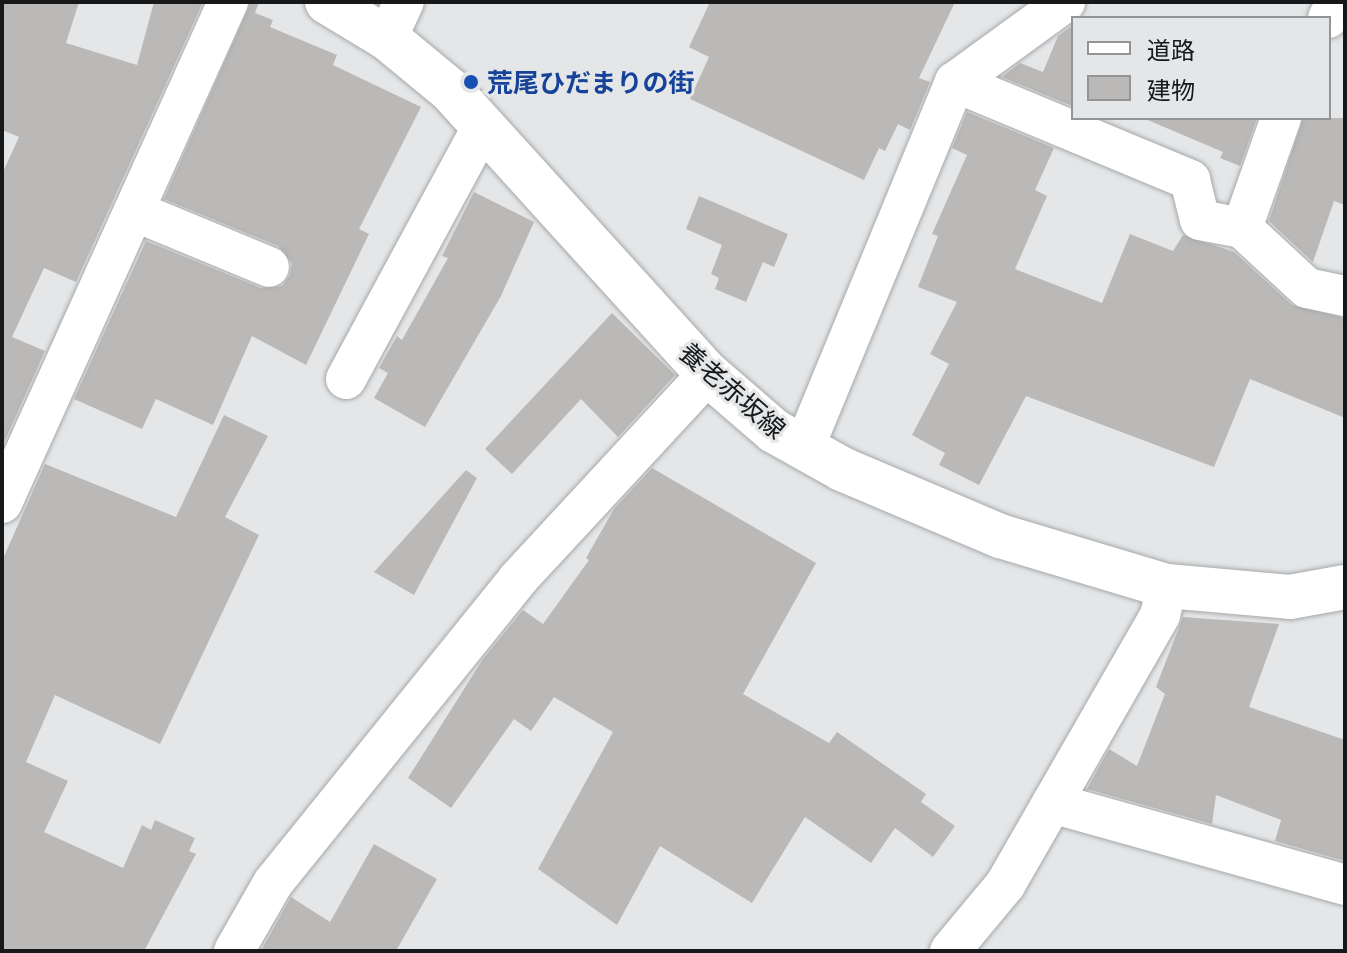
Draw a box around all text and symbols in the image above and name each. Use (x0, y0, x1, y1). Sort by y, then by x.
legend (1071, 16, 1331, 120)
text: 道路 (1147, 35, 1195, 64)
place label: 荒尾ひだまりの街 (487, 66, 695, 98)
marker: 荒尾ひだまりの街 (462, 73, 480, 91)
text: 建物 (1147, 75, 1195, 104)
street label: 養老赤坂線 (674, 336, 792, 444)

